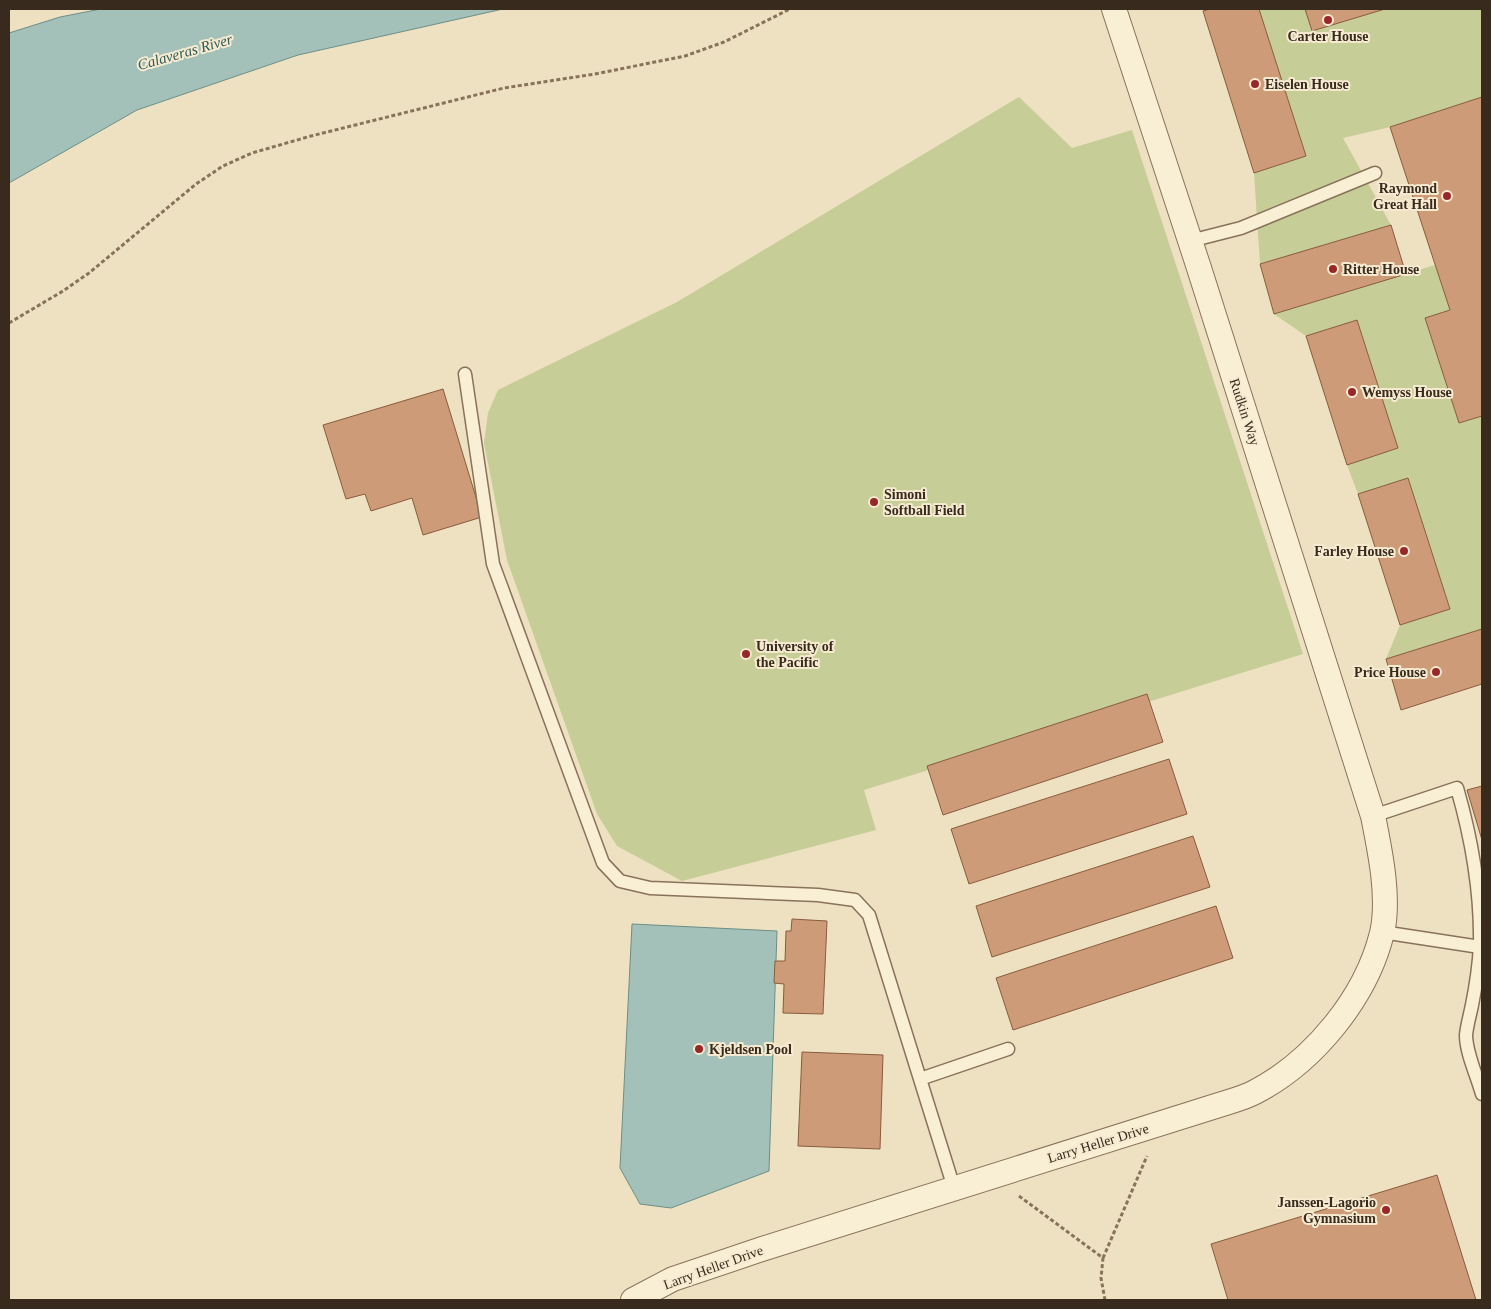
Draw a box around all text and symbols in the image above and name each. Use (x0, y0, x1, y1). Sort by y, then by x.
marker: Carter House (1322, 14, 1334, 26)
place label: Carter House (1288, 29, 1369, 44)
water label: Calaveras River (136, 31, 234, 73)
place label: Eiselen House (1265, 77, 1349, 92)
marker: Eiselen House (1249, 78, 1261, 90)
place label: Raymond Great Hall (1373, 181, 1437, 212)
marker: Raymond Great Hall (1441, 190, 1453, 202)
place label: Ritter House (1343, 262, 1419, 277)
marker: Ritter House (1327, 263, 1339, 275)
street label: Rudkin Way (1227, 377, 1262, 448)
place label: Wemyss House (1362, 385, 1452, 400)
marker: Wemyss House (1346, 386, 1358, 398)
place label: Simoni Softball Field (884, 487, 965, 518)
marker: Simoni Softball Field (868, 496, 880, 508)
place label: Farley House (1314, 544, 1394, 559)
marker: Farley House (1398, 545, 1410, 557)
place label: University of the Pacific (756, 639, 834, 670)
marker: University of the Pacific (740, 648, 752, 660)
place label: Price House (1354, 665, 1426, 680)
marker: Price House (1430, 666, 1442, 678)
place label: Kjeldsen Pool (709, 1042, 792, 1057)
marker: Kjeldsen Pool (693, 1043, 705, 1055)
street label: Larry Heller Drive (1046, 1121, 1151, 1166)
place label: Janssen-Lagorio Gymnasium (1277, 1195, 1376, 1226)
marker: Janssen-Lagorio Gymnasium (1380, 1204, 1392, 1216)
street label: Larry Heller Drive (661, 1242, 765, 1292)

